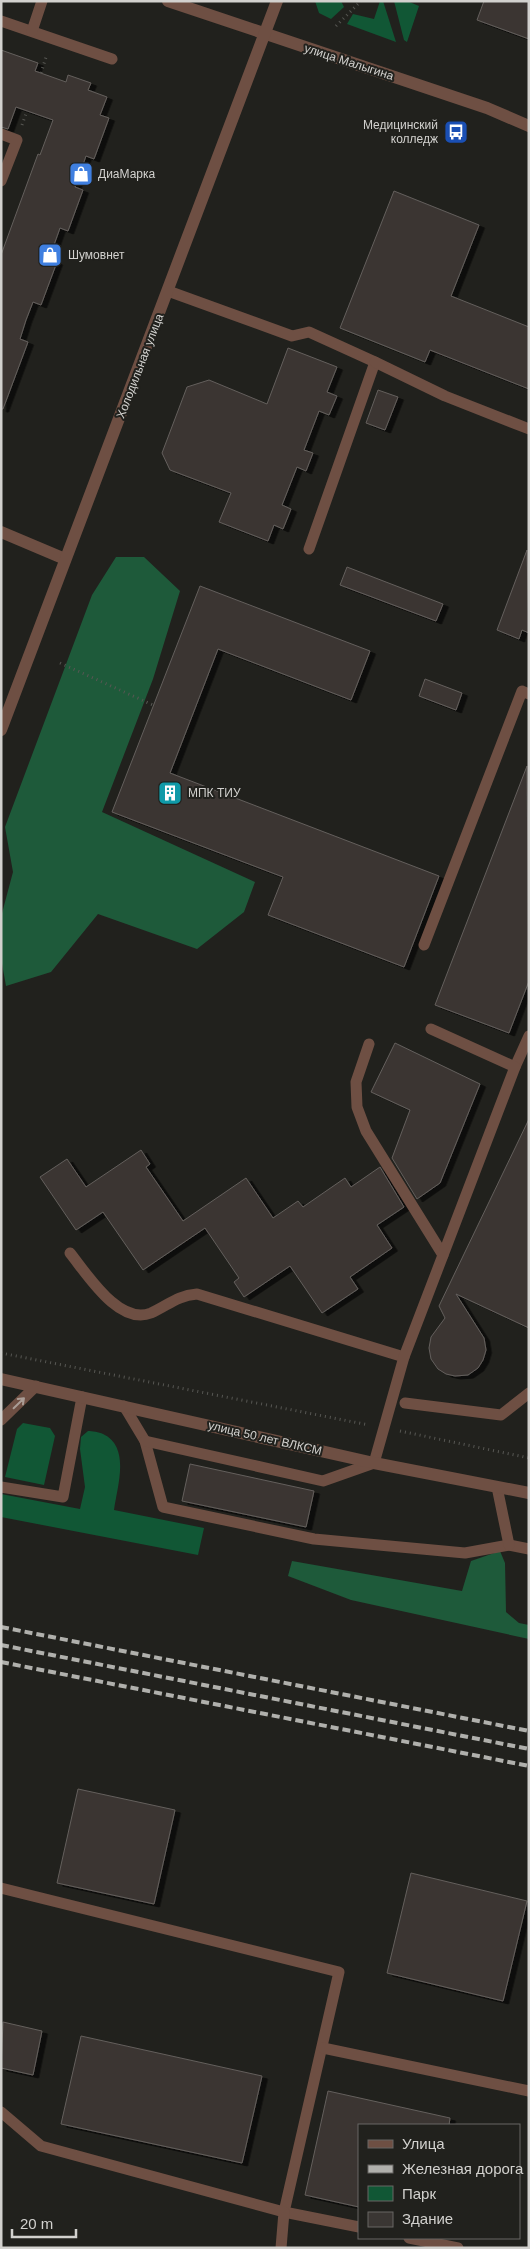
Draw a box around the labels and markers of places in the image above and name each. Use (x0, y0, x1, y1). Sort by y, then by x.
place label: Медицинский колледж (363, 118, 438, 146)
bus stop icon: Медицинский колледж (443, 119, 469, 145)
shop icon: ДиаМарка (68, 161, 94, 187)
place label: ДиаМарка (98, 167, 155, 181)
shop icon: Шумовнет (37, 242, 63, 268)
place label: Шумовнет (68, 248, 125, 262)
building icon: МПК ТИУ (157, 780, 183, 806)
place label: МПК ТИУ (188, 786, 241, 800)

